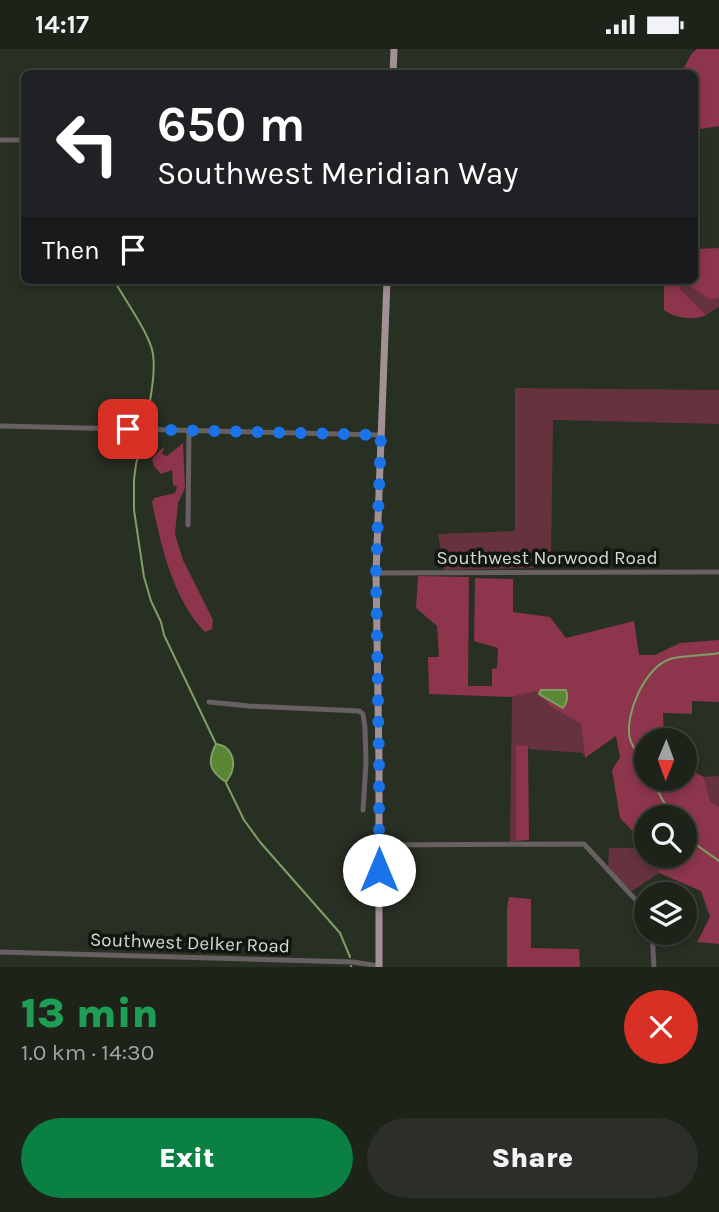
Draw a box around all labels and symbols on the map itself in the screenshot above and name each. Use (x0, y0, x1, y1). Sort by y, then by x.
pin (98, 399, 158, 459)
street label: Southwest Norwood Road (436, 547, 658, 569)
north arrow (634, 728, 696, 791)
position arrow (342, 833, 416, 907)
street label: Southwest Delker Road (89, 929, 290, 957)

